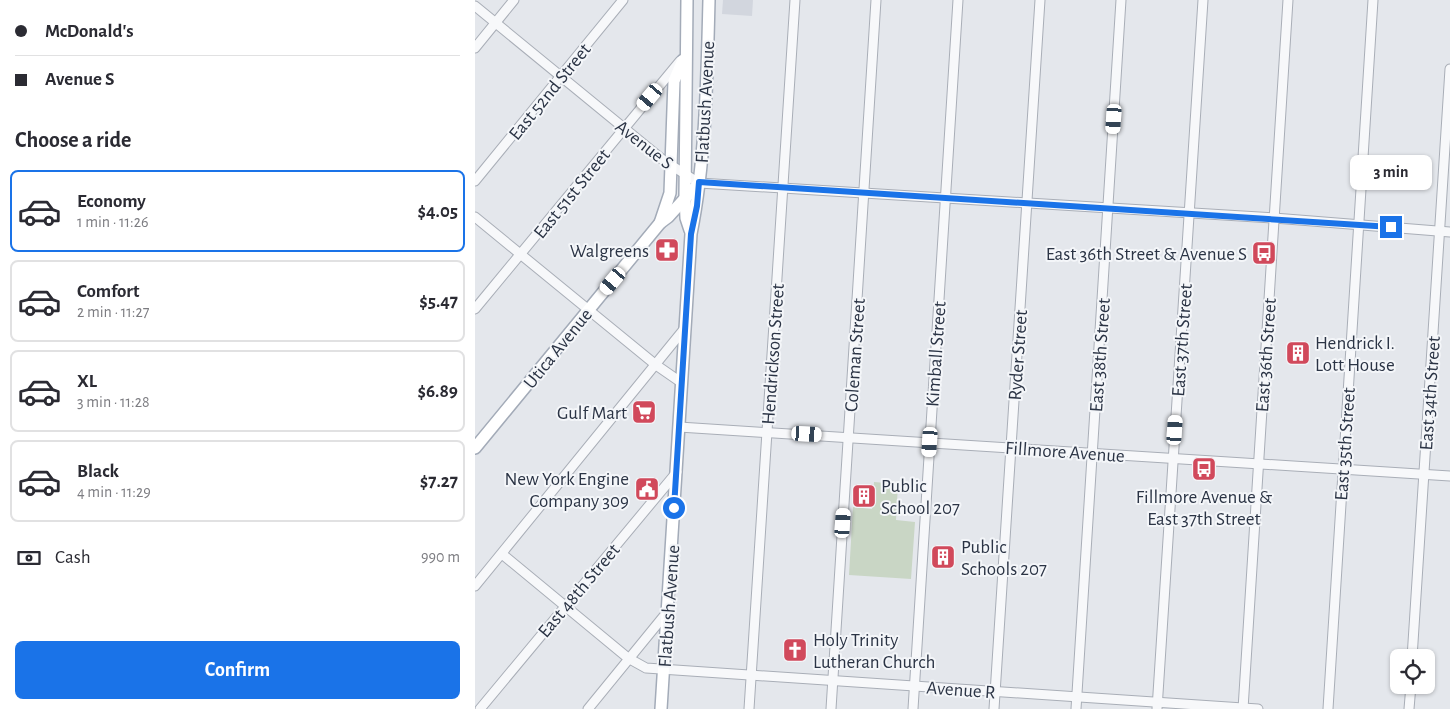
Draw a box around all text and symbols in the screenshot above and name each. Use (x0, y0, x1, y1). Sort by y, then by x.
text: McDonald's (45, 22, 134, 41)
street label: East 52nd Street (506, 40, 595, 144)
street label: Flatbush Avenue (693, 40, 718, 164)
text: Avenue S (45, 70, 114, 89)
car (634, 81, 665, 113)
car (1105, 104, 1122, 134)
street label: Avenue S (612, 117, 677, 173)
text: Choose a ride (15, 129, 131, 151)
street label: East 51st Street (530, 146, 614, 242)
callout: 3 min (1350, 154, 1432, 190)
text: 3 min (1374, 164, 1408, 180)
icon: car (17, 189, 62, 234)
text: Economy (77, 192, 146, 211)
text: $4.05 (417, 202, 458, 221)
text: 1 min · 11:26 (77, 214, 149, 230)
route end (1380, 216, 1402, 238)
pharmacy icon: Walgreens (654, 237, 680, 263)
bus stop icon: East 36th Street & Avenue S (1251, 240, 1277, 266)
place label: Walgreens (570, 242, 649, 261)
place label: East 36th Street & Avenue S (1046, 245, 1247, 264)
car (597, 265, 628, 297)
icon: car (17, 279, 62, 324)
text: Comfort (77, 282, 139, 301)
street label: Hendrickson Street (759, 283, 788, 425)
street label: East 37th Street (1169, 283, 1196, 397)
text: $5.47 (419, 292, 458, 311)
street label: East 38th Street (1087, 297, 1114, 413)
street label: East 36th Street (1253, 297, 1280, 413)
street label: Coleman Street (842, 298, 869, 412)
street label: Kimball Street (923, 301, 950, 408)
text: 2 min · 11:27 (77, 304, 149, 320)
street label: Utica Avenue (520, 305, 596, 393)
street label: Ryder Street (1006, 309, 1031, 401)
place label: Hendrick I. Lott House (1315, 334, 1395, 375)
street label: East 34th Street (1417, 335, 1444, 451)
building icon: Hendrick I. Lott House (1285, 340, 1311, 366)
icon: car (17, 369, 62, 414)
text: XL (77, 372, 97, 391)
text: $6.89 (417, 382, 458, 401)
street label: East 35th Street (1332, 387, 1359, 501)
text: 3 min · 11:28 (77, 394, 150, 410)
supermarket icon: Gulf Mart (631, 399, 657, 425)
place label: Gulf Mart (557, 404, 627, 423)
car (1166, 415, 1183, 445)
car (791, 426, 822, 442)
car (921, 427, 938, 457)
street label: Fillmore Avenue (1004, 439, 1125, 466)
bus stop icon: Fillmore Avenue & East 37th Street (1191, 456, 1217, 482)
icon: car (17, 459, 62, 504)
text: Black (77, 462, 119, 481)
place label: New York Engine Company 309 (505, 470, 629, 511)
text: $7.27 (420, 472, 458, 491)
public building icon: New York Engine Company 309 (634, 476, 660, 502)
place label: Public School 207 (881, 477, 960, 518)
building icon: Public School 207 (851, 483, 877, 509)
text: 4 min · 11:29 (77, 484, 151, 500)
place label: Fillmore Avenue & East 37th Street (1136, 488, 1272, 529)
route start (663, 497, 685, 519)
car (834, 508, 851, 538)
place label: Public Schools 207 (961, 538, 1047, 579)
street label: East 48th Street (535, 541, 624, 641)
icon: cash (15, 544, 43, 572)
street label: Flatbush Avenue (656, 544, 683, 668)
building icon: Public Schools 207 (930, 544, 956, 570)
text: Cash (55, 548, 91, 567)
text: 990 m (421, 549, 460, 565)
place label: Holy Trinity Lutheran Church (813, 631, 935, 672)
church icon: Holy Trinity Lutheran Church (782, 637, 808, 663)
button: Confirm (15, 641, 460, 699)
map controls (1390, 649, 1435, 694)
button: locate (1390, 649, 1435, 694)
street label: Avenue R (926, 679, 996, 702)

